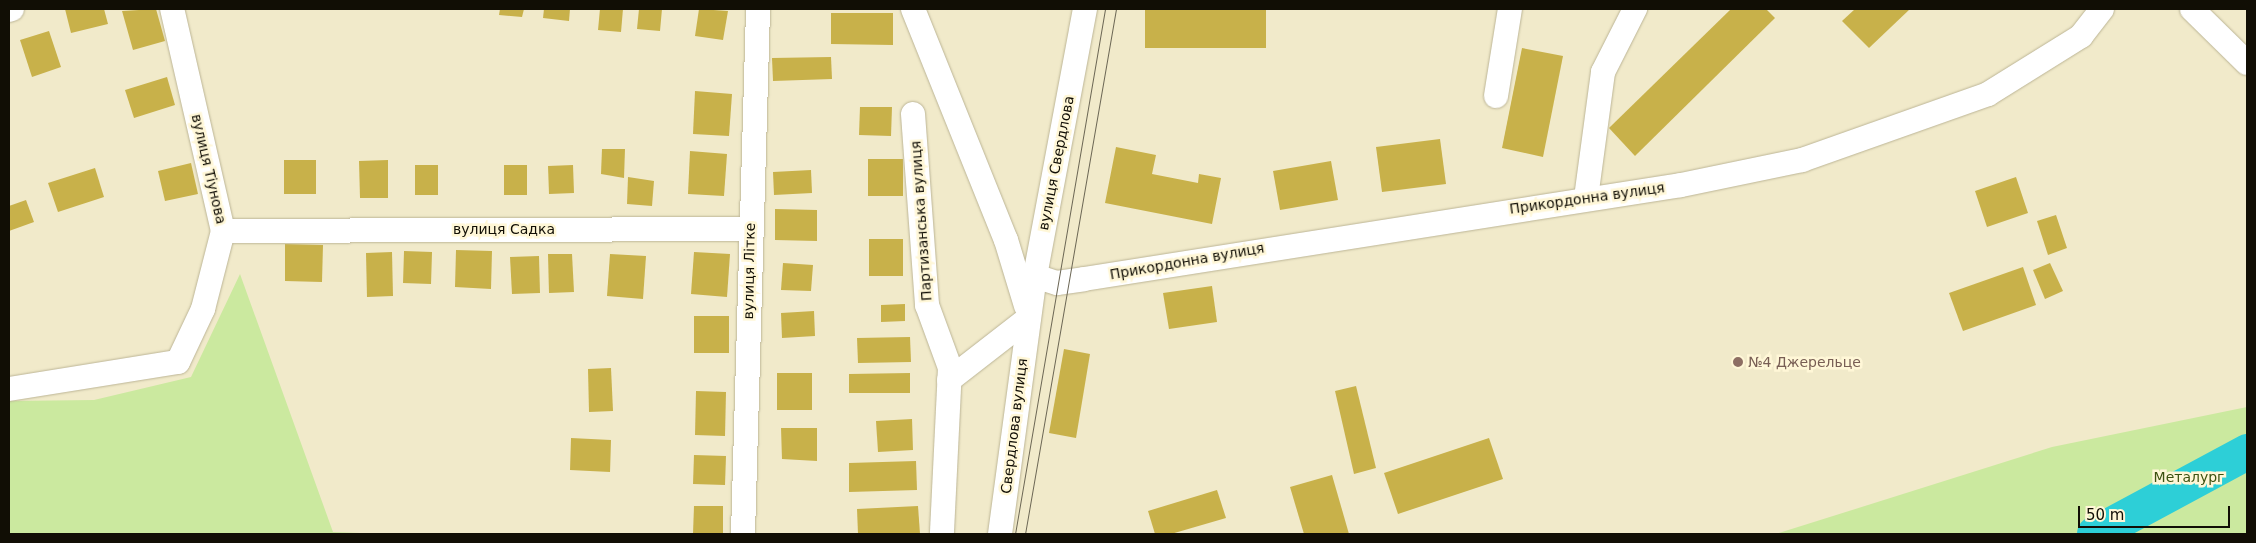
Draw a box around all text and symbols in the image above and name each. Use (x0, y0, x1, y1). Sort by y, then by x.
street label: вулиця Свердлова (1035, 94, 1077, 232)
street label: вулиця Тіунова (188, 112, 230, 226)
street label: Партизанська вулиця (907, 140, 935, 302)
street label: Прикордонна вулиця (1508, 179, 1666, 217)
street label: вулиця Садка (453, 221, 555, 237)
street label: вулиця Літке (740, 223, 758, 319)
street label: Прикордонна вулиця (1108, 239, 1266, 283)
place label: №4 Джерельце (1748, 354, 1861, 370)
marker: №4 Джерельце (1732, 356, 1744, 368)
street label: Свердлова вулиця (997, 357, 1031, 495)
park label: Металург (2154, 469, 2224, 485)
scale bar (2081, 496, 2234, 528)
text: 50 m (2086, 506, 2124, 524)

